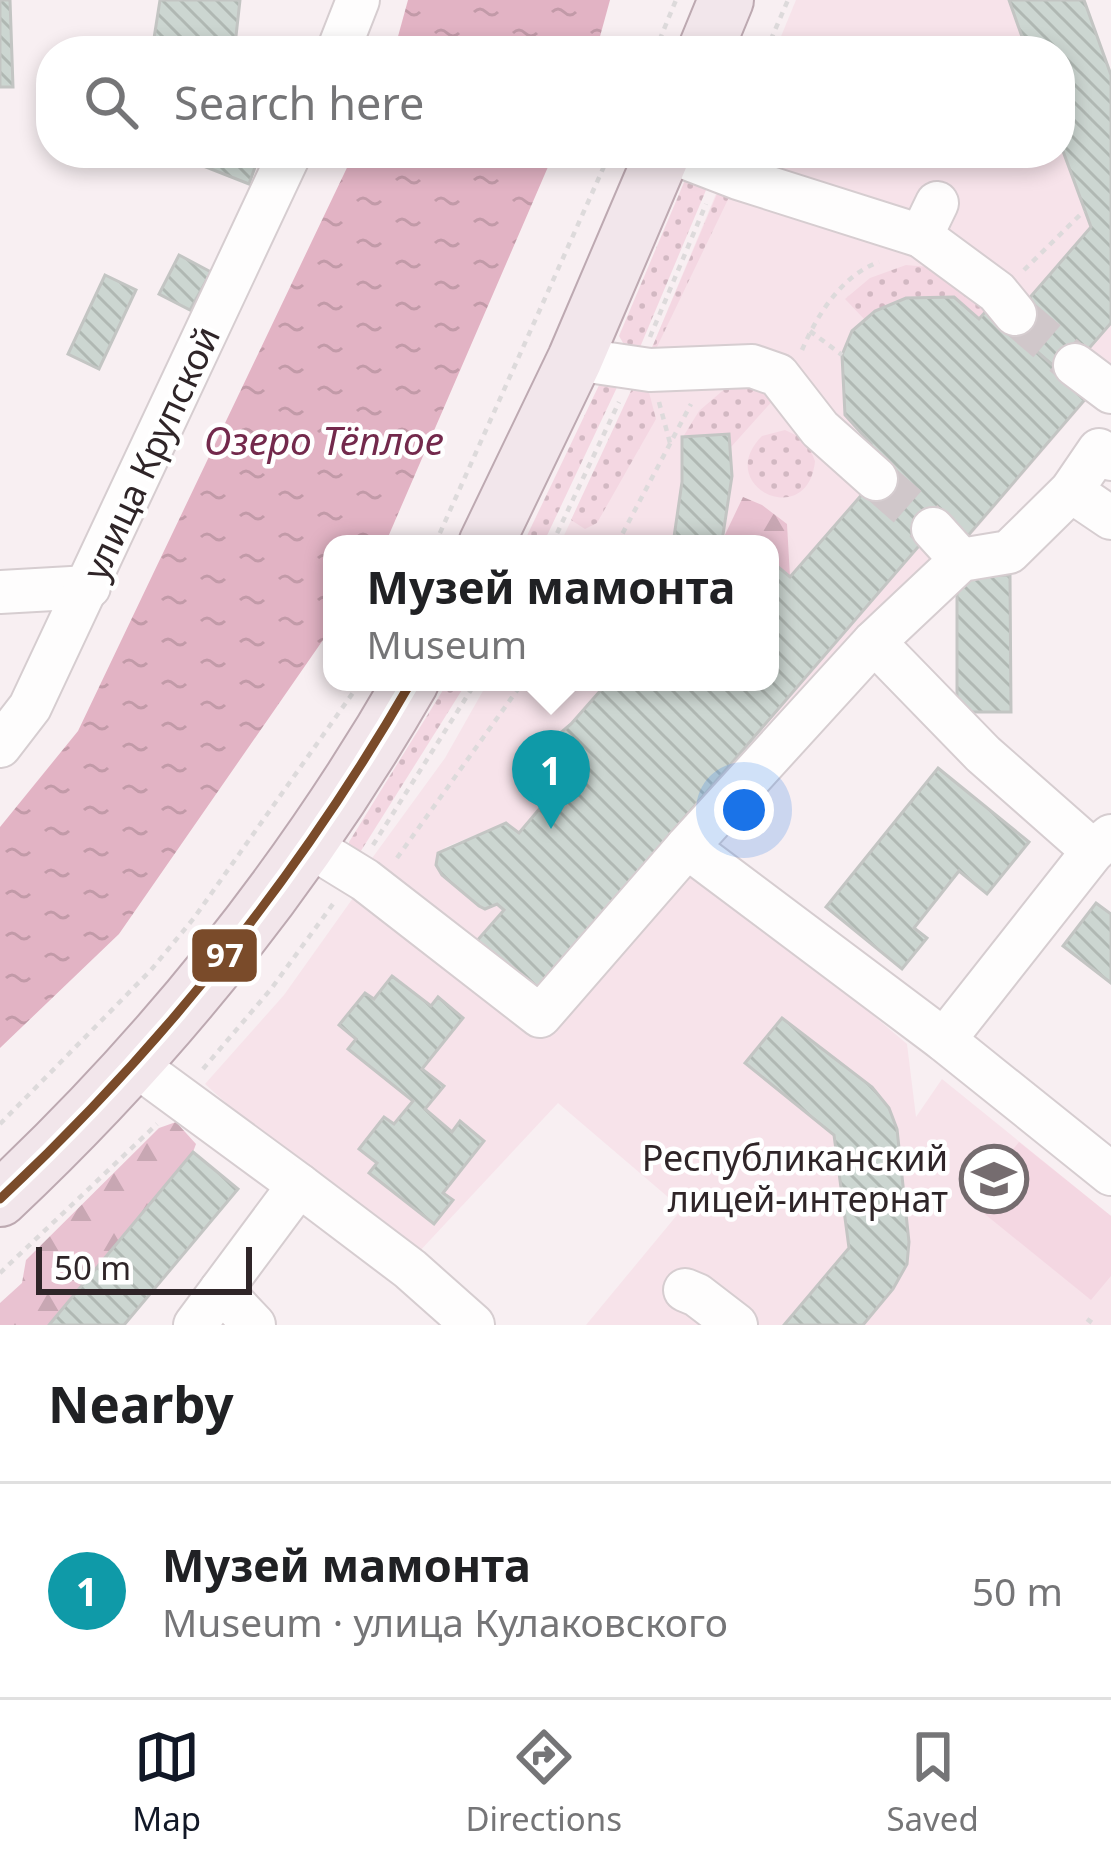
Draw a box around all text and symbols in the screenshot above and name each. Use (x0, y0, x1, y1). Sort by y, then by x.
search box (36, 36, 1075, 168)
icon: search (78, 69, 144, 135)
text: Search here (174, 72, 424, 133)
street label: улица Крупской (70, 318, 231, 588)
water label: Озеро Тёплое (204, 413, 444, 466)
popup (323, 535, 779, 691)
text: Музей мамонта (367, 556, 735, 617)
text: Museum (367, 617, 527, 670)
pin: 1 (512, 730, 590, 829)
your location (714, 780, 774, 840)
line badge: 97 (190, 927, 259, 984)
text: 97 (206, 932, 244, 977)
place label: Республиканский лицей-интернат (642, 1133, 948, 1223)
school or university icon: Республиканский лицей-интернат (959, 1144, 1029, 1214)
scale bar (36, 1241, 252, 1294)
text: 50 m (54, 1245, 131, 1290)
text: Nearby (48, 1368, 234, 1438)
text: Музей мамонта (162, 1534, 531, 1595)
text: 1 (76, 1564, 98, 1617)
text: 50 m (972, 1564, 1063, 1617)
text: Museum · улица Кулаковского (162, 1595, 728, 1648)
tab: Map (132, 1724, 201, 1841)
tab: Directions (465, 1724, 622, 1841)
tab: Saved (886, 1724, 979, 1841)

